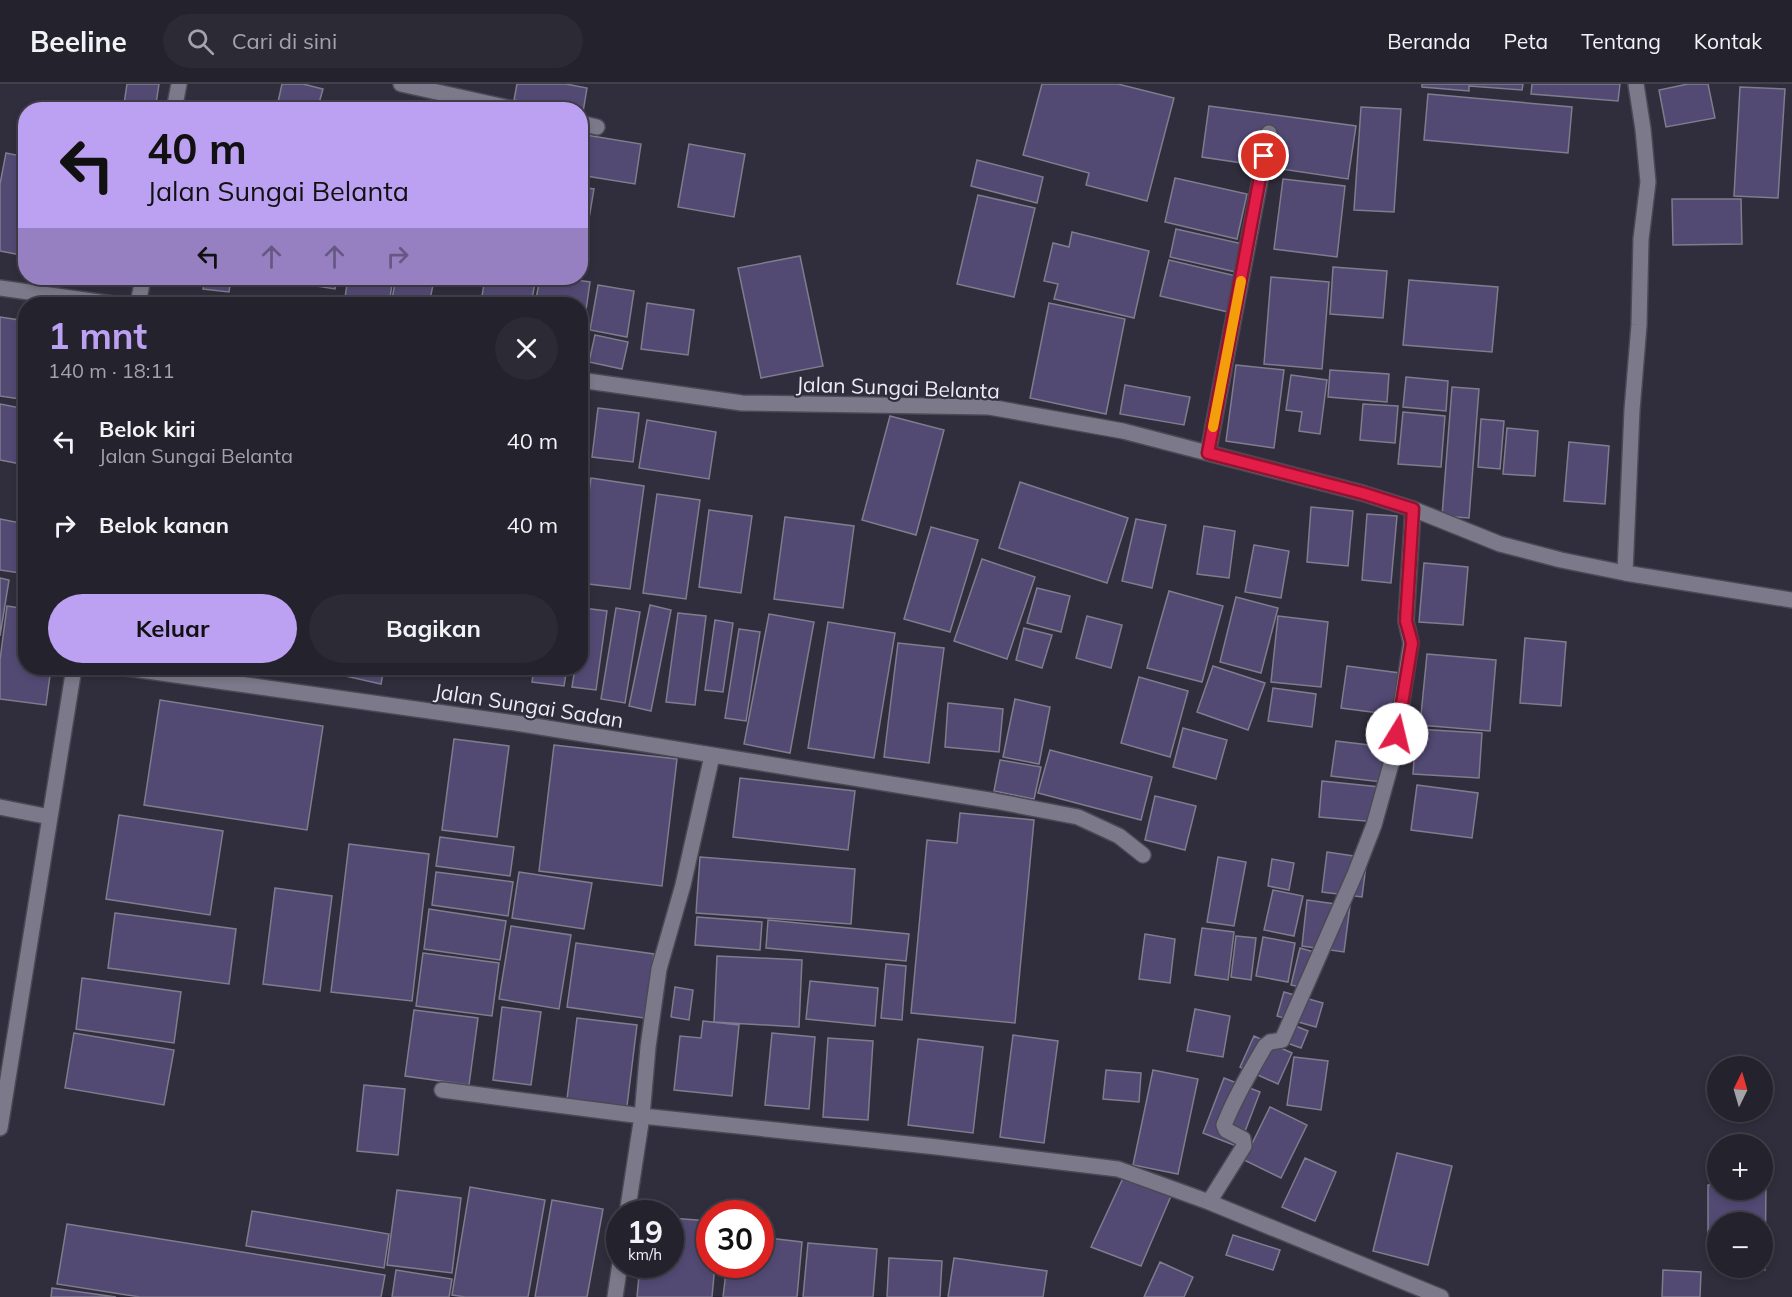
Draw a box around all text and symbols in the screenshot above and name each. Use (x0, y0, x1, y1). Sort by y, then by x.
search box (163, 14, 583, 68)
text: Beeline (30, 24, 127, 59)
icon: search (184, 25, 217, 58)
text: Cari di sini (232, 27, 337, 55)
text: Beranda (1387, 28, 1471, 54)
text: Peta (1504, 28, 1548, 54)
text: Tentang (1581, 28, 1661, 54)
text: Kontak (1694, 28, 1762, 54)
text: 40 m (147, 122, 247, 175)
icon: left (48, 126, 126, 204)
pin (1238, 130, 1289, 181)
icon: arrive (1247, 139, 1280, 172)
text: Jalan Sungai Belanta (147, 174, 409, 208)
icon: left (192, 240, 225, 273)
icon: ahead (255, 240, 288, 273)
icon: ahead (318, 240, 351, 273)
icon: right (381, 240, 414, 273)
text: 1 mnt (48, 313, 147, 358)
button: close (495, 317, 558, 380)
text: 140 m · 18:11 (48, 358, 174, 383)
street label: Jalan Sungai Belanta (796, 370, 1000, 404)
text: Belok kiri (99, 415, 195, 443)
icon: left (48, 425, 81, 458)
text: 40 m (507, 427, 558, 455)
text: Jalan Sungai Belanta (99, 443, 293, 468)
icon: right (48, 509, 81, 542)
text: Belok kanan (99, 511, 229, 539)
text: 40 m (507, 511, 558, 539)
button: Keluar (48, 594, 297, 663)
button: Bagikan (309, 594, 558, 663)
street label: Jalan Sungai Sadan (432, 677, 626, 733)
position arrow (1365, 702, 1429, 766)
north arrow (1707, 1056, 1773, 1122)
map controls (1707, 1056, 1773, 1278)
button: + (1707, 1134, 1773, 1200)
speed limit sign: 30 (696, 1200, 774, 1278)
button: − (1707, 1212, 1773, 1278)
text: 19 (627, 1213, 663, 1251)
text: km/h (628, 1245, 662, 1264)

